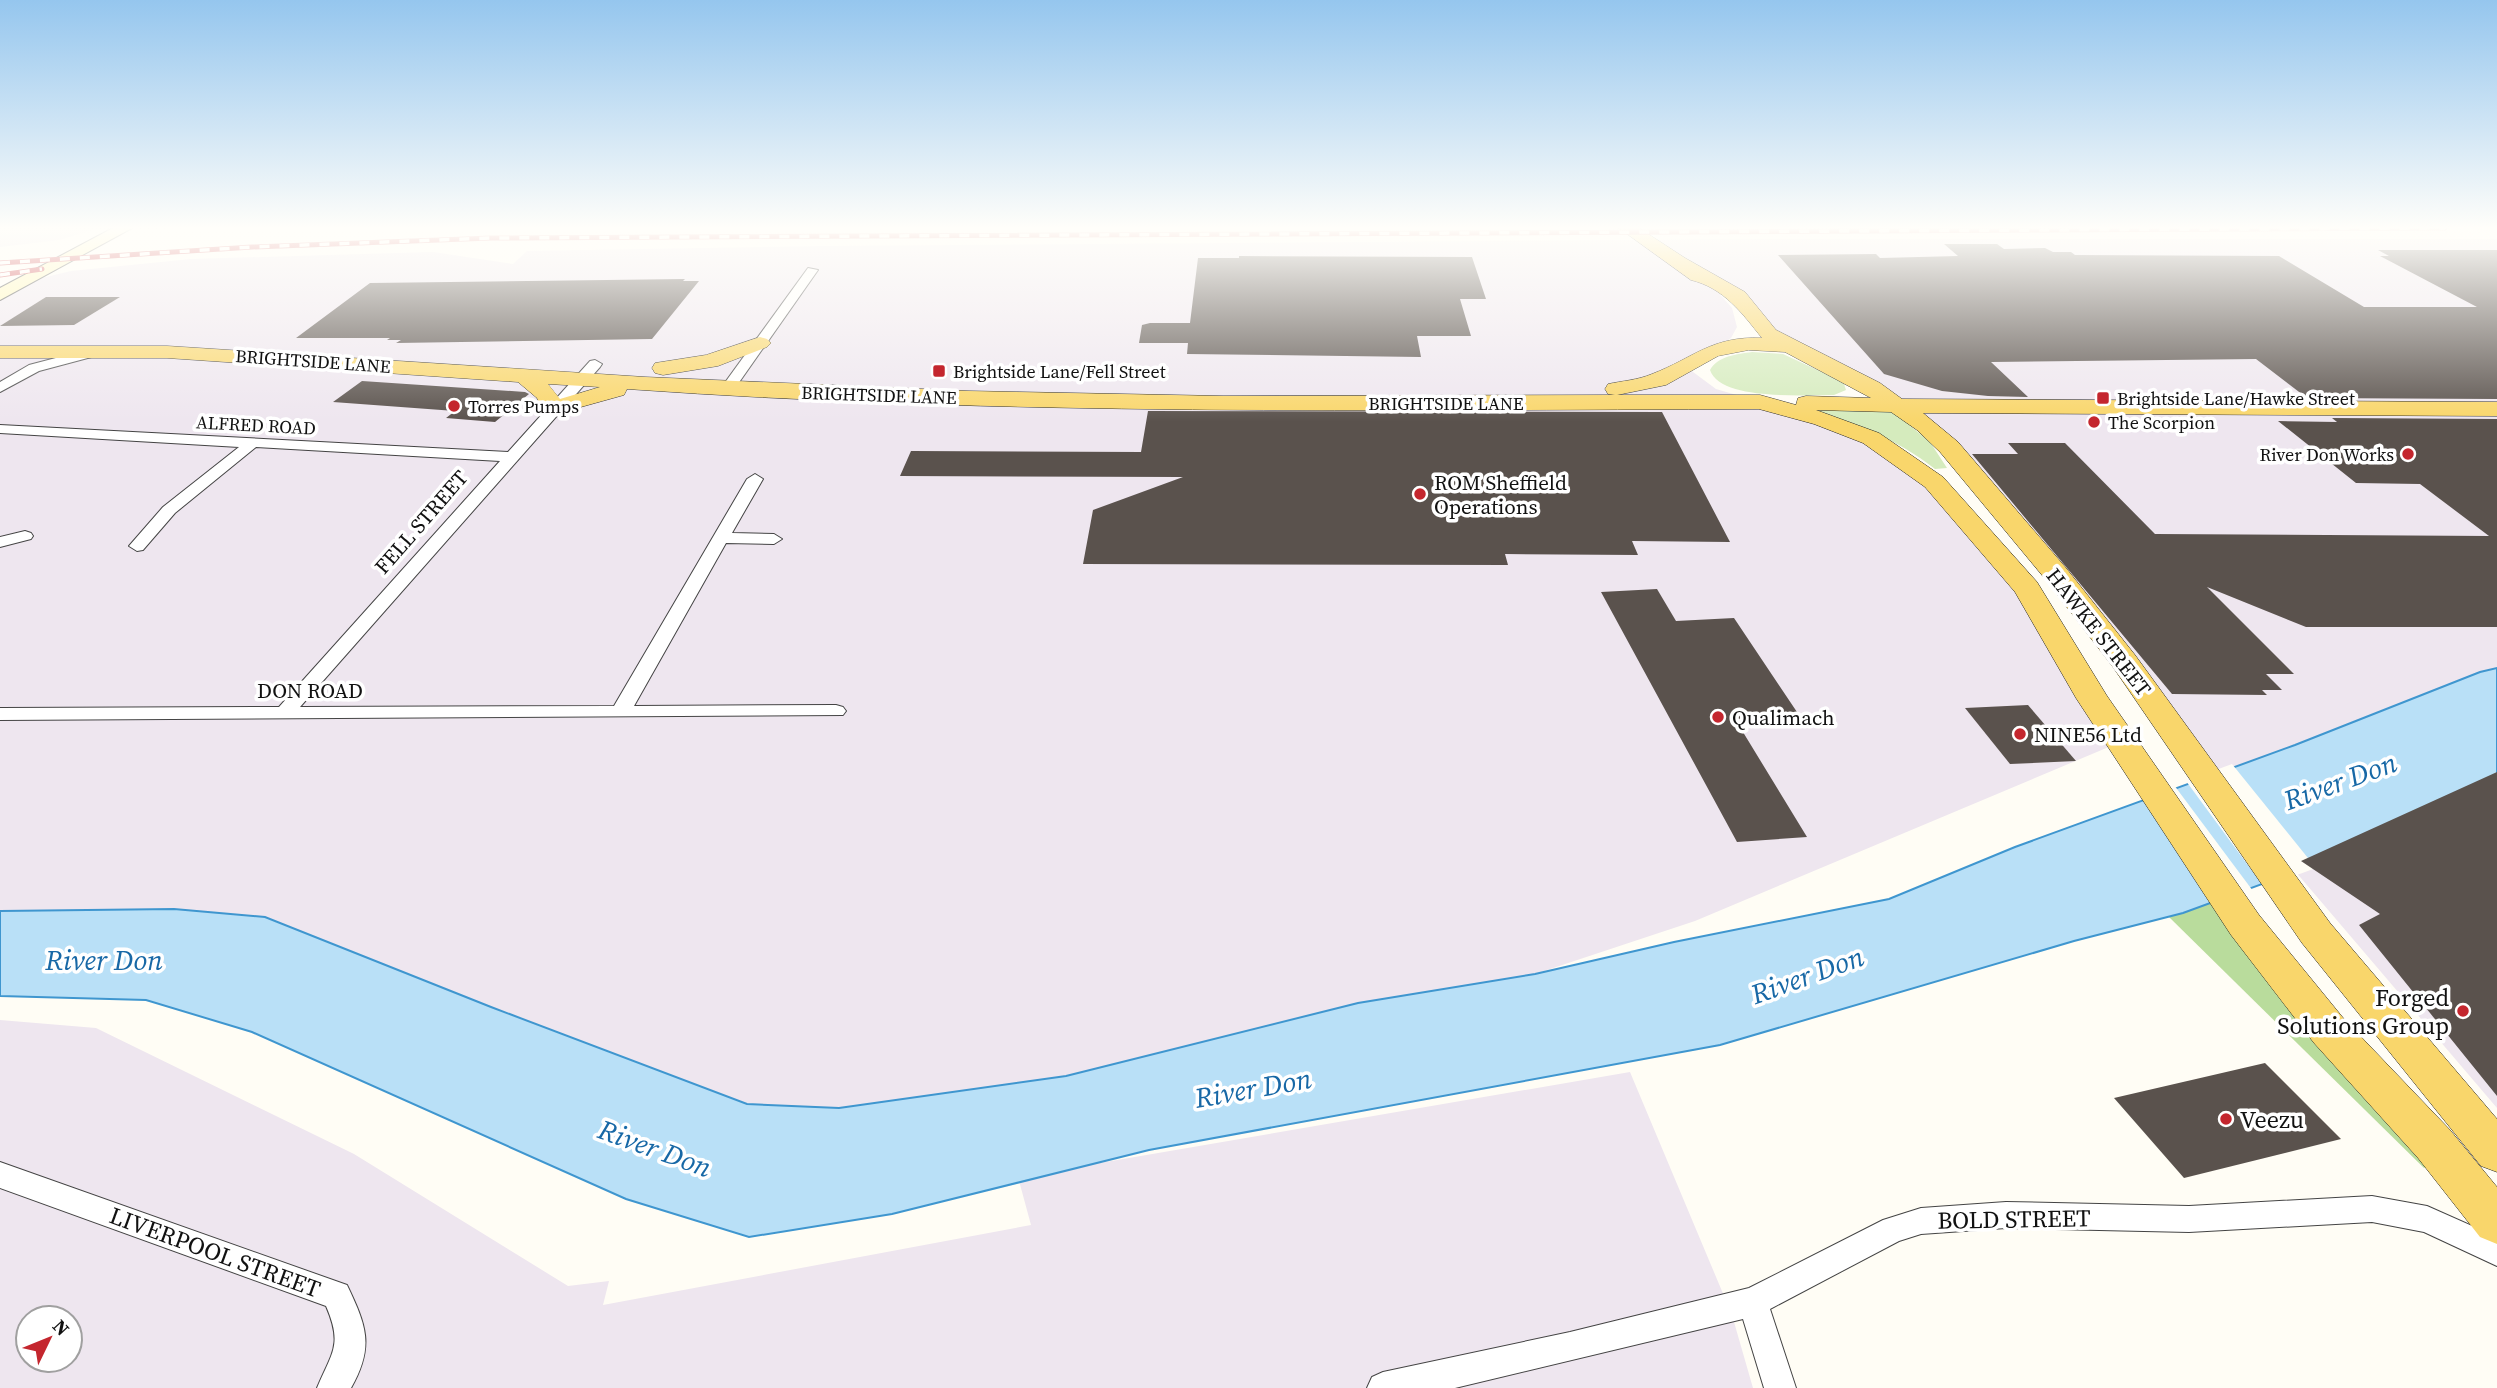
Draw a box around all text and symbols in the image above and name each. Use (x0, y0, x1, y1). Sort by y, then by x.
street label: BRIGHTSIDE LANE (235, 343, 392, 379)
place label: Brightside Lane/Fell Street (953, 359, 1166, 384)
marker: Brightside Lane/Fell Street (931, 363, 947, 379)
street label: BRIGHTSIDE LANE (801, 380, 957, 410)
place label: Brightside Lane/Hawke Street (2117, 386, 2355, 411)
marker: Brightside Lane/Hawke Street (2095, 390, 2111, 406)
street label: BRIGHTSIDE LANE (1368, 391, 1524, 416)
place label: Torres Pumps (468, 394, 579, 419)
marker: Torres Pumps (446, 398, 462, 414)
street label: ALFRED ROAD (195, 409, 317, 441)
place label: The Scorpion (2108, 410, 2215, 435)
marker: The Scorpion (2086, 414, 2102, 430)
place label: River Don Works (2259, 442, 2394, 467)
marker: River Don Works (2400, 446, 2416, 462)
street label: FELL STREET (368, 464, 474, 580)
place label: ROM Sheffield Operations (1434, 468, 1567, 521)
marker: ROM Sheffield Operations (1412, 486, 1428, 502)
street label: HAWKE STREET (2040, 562, 2158, 702)
street label: DON ROAD (257, 676, 363, 705)
place label: Qualimach (1732, 703, 1835, 732)
marker: Qualimach (1710, 709, 1726, 725)
place label: NINE56 Ltd (2034, 720, 2142, 749)
marker: NINE56 Ltd (2012, 726, 2028, 742)
water label: River Don (2277, 743, 2402, 819)
water label: River Don (1744, 937, 1869, 1013)
water label: River Don (44, 941, 163, 979)
place label: Forged Solutions Group (2277, 981, 2449, 1042)
marker: Forged Solutions Group (2455, 1003, 2471, 1019)
water label: River Don (1191, 1059, 1314, 1117)
place label: Veezu (2240, 1103, 2304, 1136)
water label: River Don (592, 1110, 717, 1186)
marker: Veezu (2218, 1111, 2234, 1127)
street label: LIVERPOOL STREET (105, 1198, 326, 1306)
street label: BOLD STREET (1937, 1201, 2091, 1237)
north arrow (14, 1304, 84, 1374)
text: N (47, 1313, 76, 1341)

